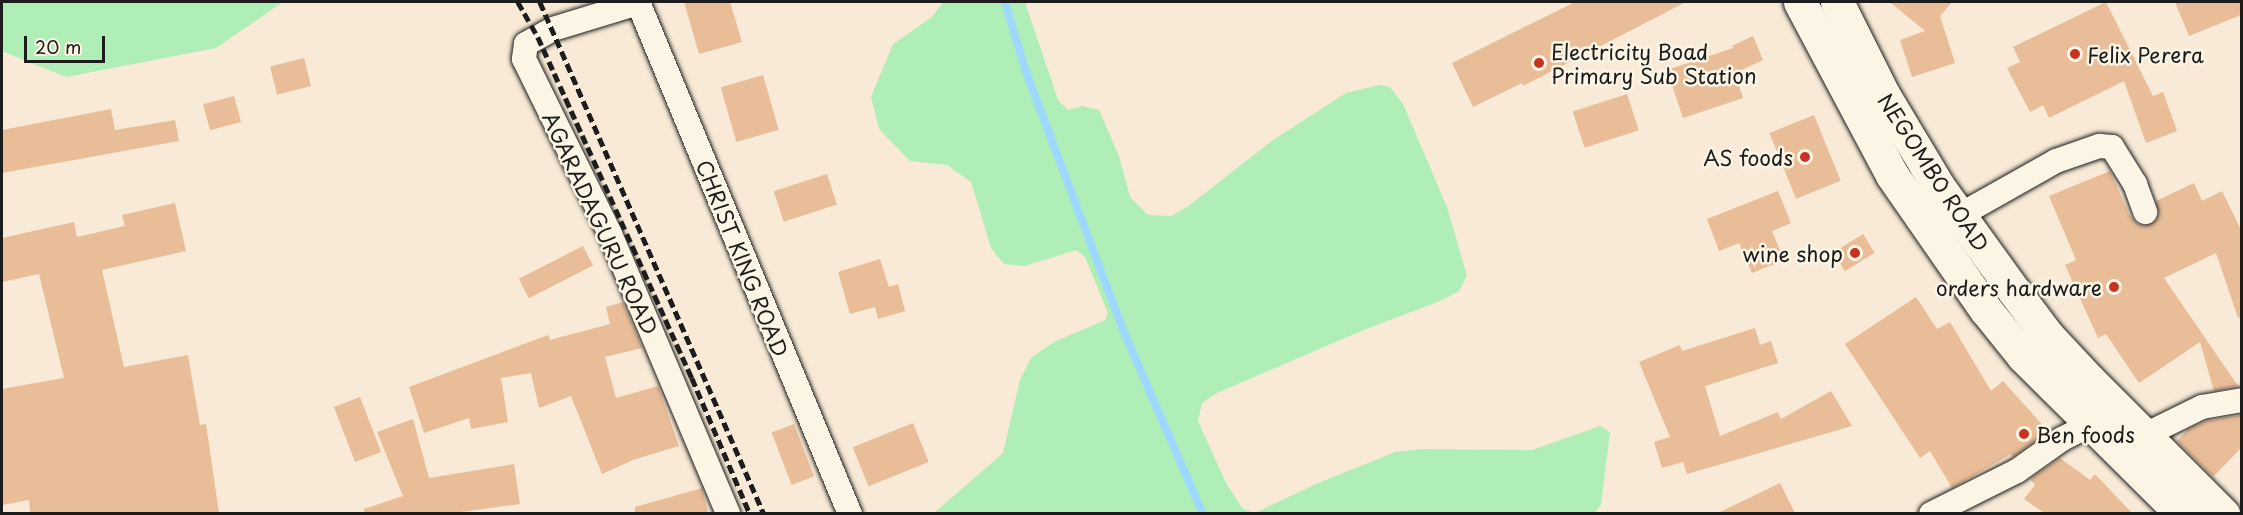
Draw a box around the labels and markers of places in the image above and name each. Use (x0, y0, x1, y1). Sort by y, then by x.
place label: Electricity Boad Primary Sub Station (1551, 38, 1756, 88)
place label: Felix Perera (2087, 41, 2205, 67)
marker: Felix Perera (2068, 47, 2082, 61)
marker: Electricity Boad Primary Sub Station (1532, 56, 1546, 70)
place label: AS foods (1703, 144, 1793, 170)
marker: AS foods (1798, 150, 1812, 164)
place label: wine shop (1742, 240, 1843, 266)
marker: wine shop (1848, 246, 1862, 260)
place label: orders hardware (1936, 274, 2102, 300)
marker: orders hardware (2107, 280, 2121, 294)
place label: Ben foods (2036, 421, 2134, 447)
marker: Ben foods (2017, 427, 2031, 441)

